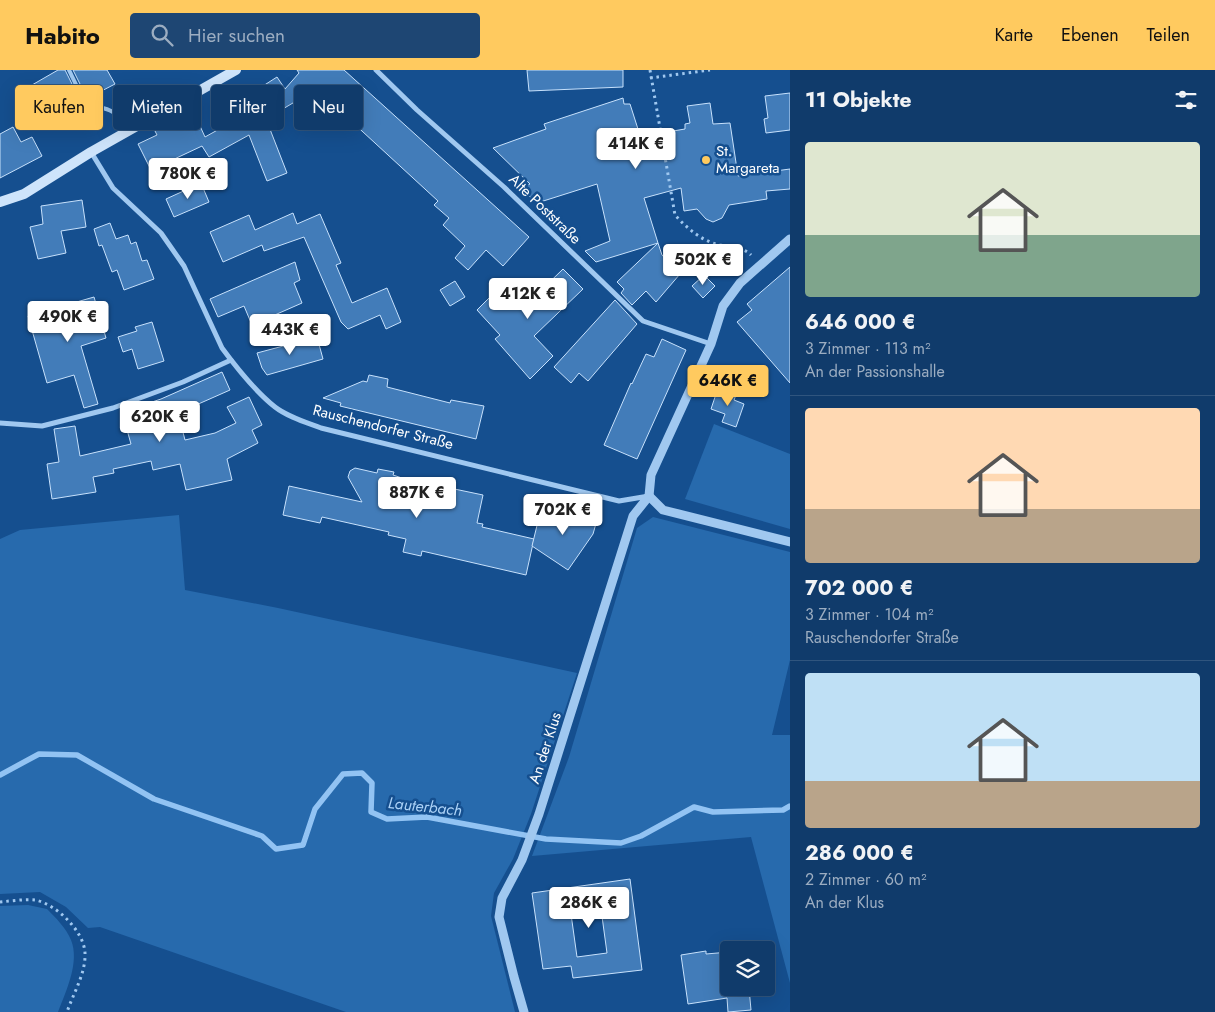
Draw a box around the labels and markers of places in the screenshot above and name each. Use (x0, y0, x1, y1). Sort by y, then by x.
pin: 414K € (595, 128, 677, 170)
place label: St. Margareta (716, 140, 780, 179)
marker: St. Margareta (700, 154, 712, 166)
pin: 780K € (147, 158, 229, 200)
pin: 502K € (662, 244, 744, 286)
pin: 412K € (487, 278, 569, 320)
pin: 490K € (27, 300, 109, 343)
pin: 443K € (249, 314, 331, 356)
pin: 646K € (687, 364, 769, 407)
pin: 620K € (119, 400, 201, 443)
pin: 887K € (376, 476, 458, 519)
pin: 702K € (522, 494, 604, 536)
pin: 286K € (548, 886, 630, 929)

